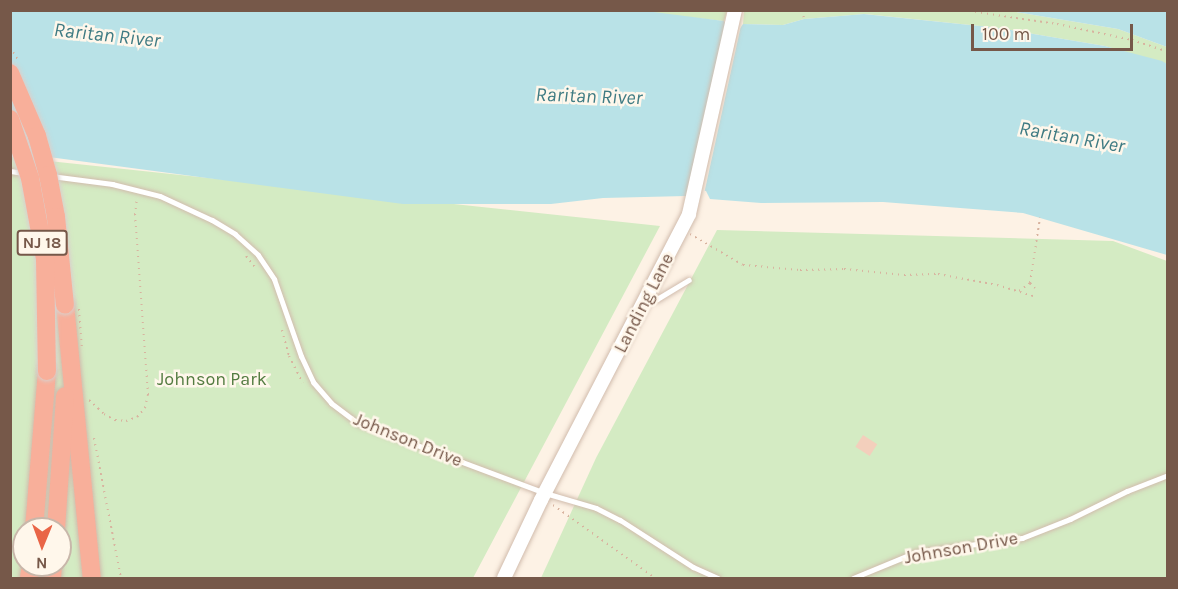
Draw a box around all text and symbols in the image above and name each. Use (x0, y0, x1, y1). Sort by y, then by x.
scale bar (974, 12, 1136, 50)
water label: Raritan River (53, 17, 161, 53)
text: 100 m (982, 23, 1030, 45)
water label: Raritan River (535, 82, 643, 110)
water label: Raritan River (1017, 116, 1127, 158)
road number: NJ 18 (16, 230, 68, 256)
street label: Landing Lane (610, 250, 678, 356)
park label: Johnson Park (157, 368, 267, 390)
street label: Johnson Drive (351, 408, 465, 472)
north arrow (12, 517, 72, 577)
street label: Johnson Drive (902, 527, 1020, 569)
text: N (36, 554, 48, 573)

